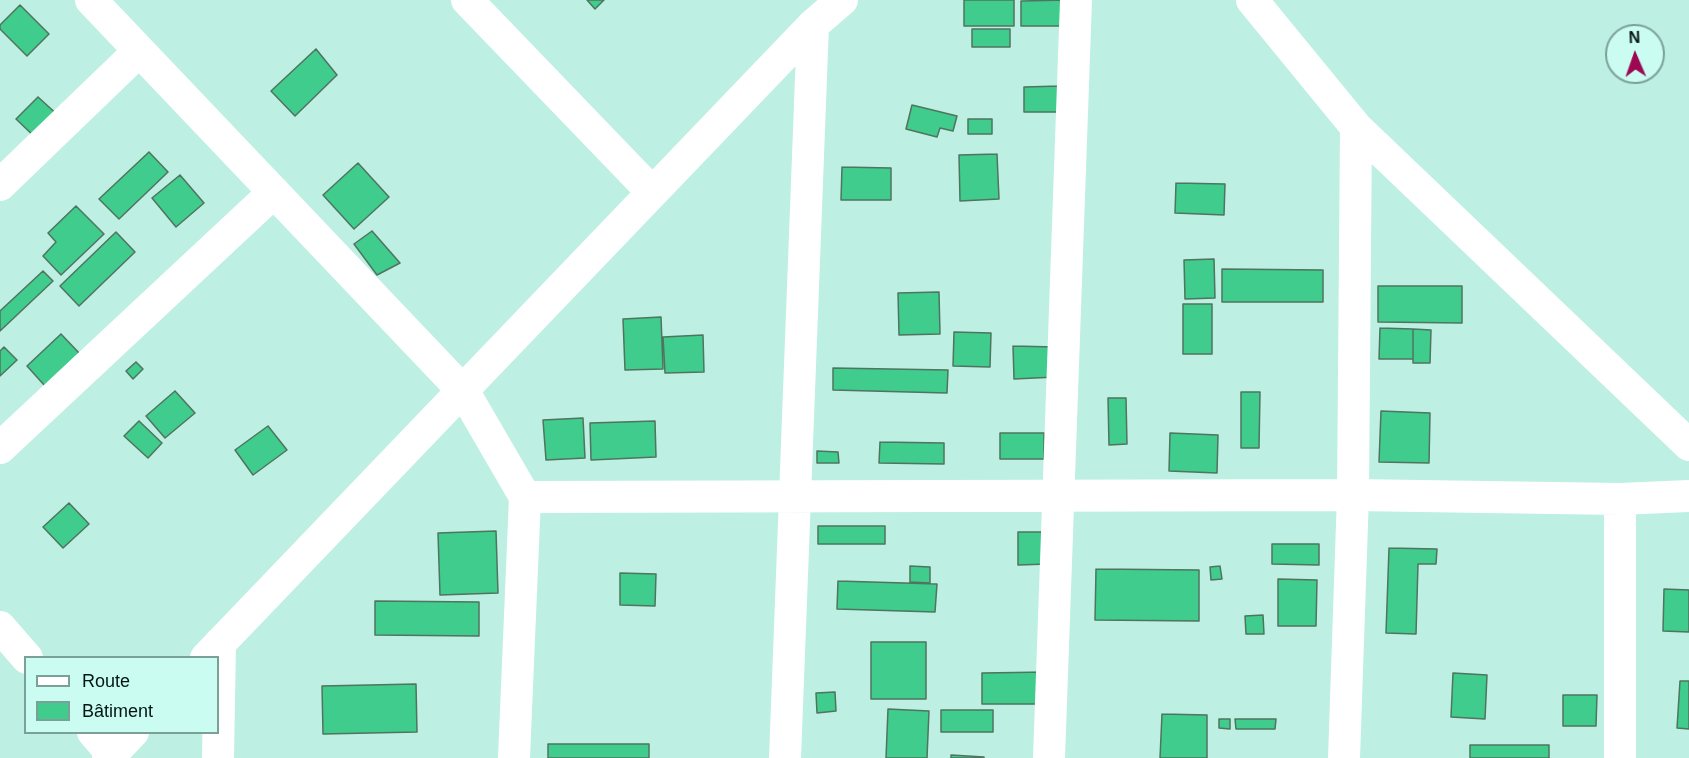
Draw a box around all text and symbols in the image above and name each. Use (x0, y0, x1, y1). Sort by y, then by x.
north arrow (1605, 24, 1665, 84)
text: N (1628, 29, 1640, 46)
legend (24, 656, 219, 734)
text: Route (82, 671, 130, 691)
text: Bâtiment (82, 701, 153, 721)

